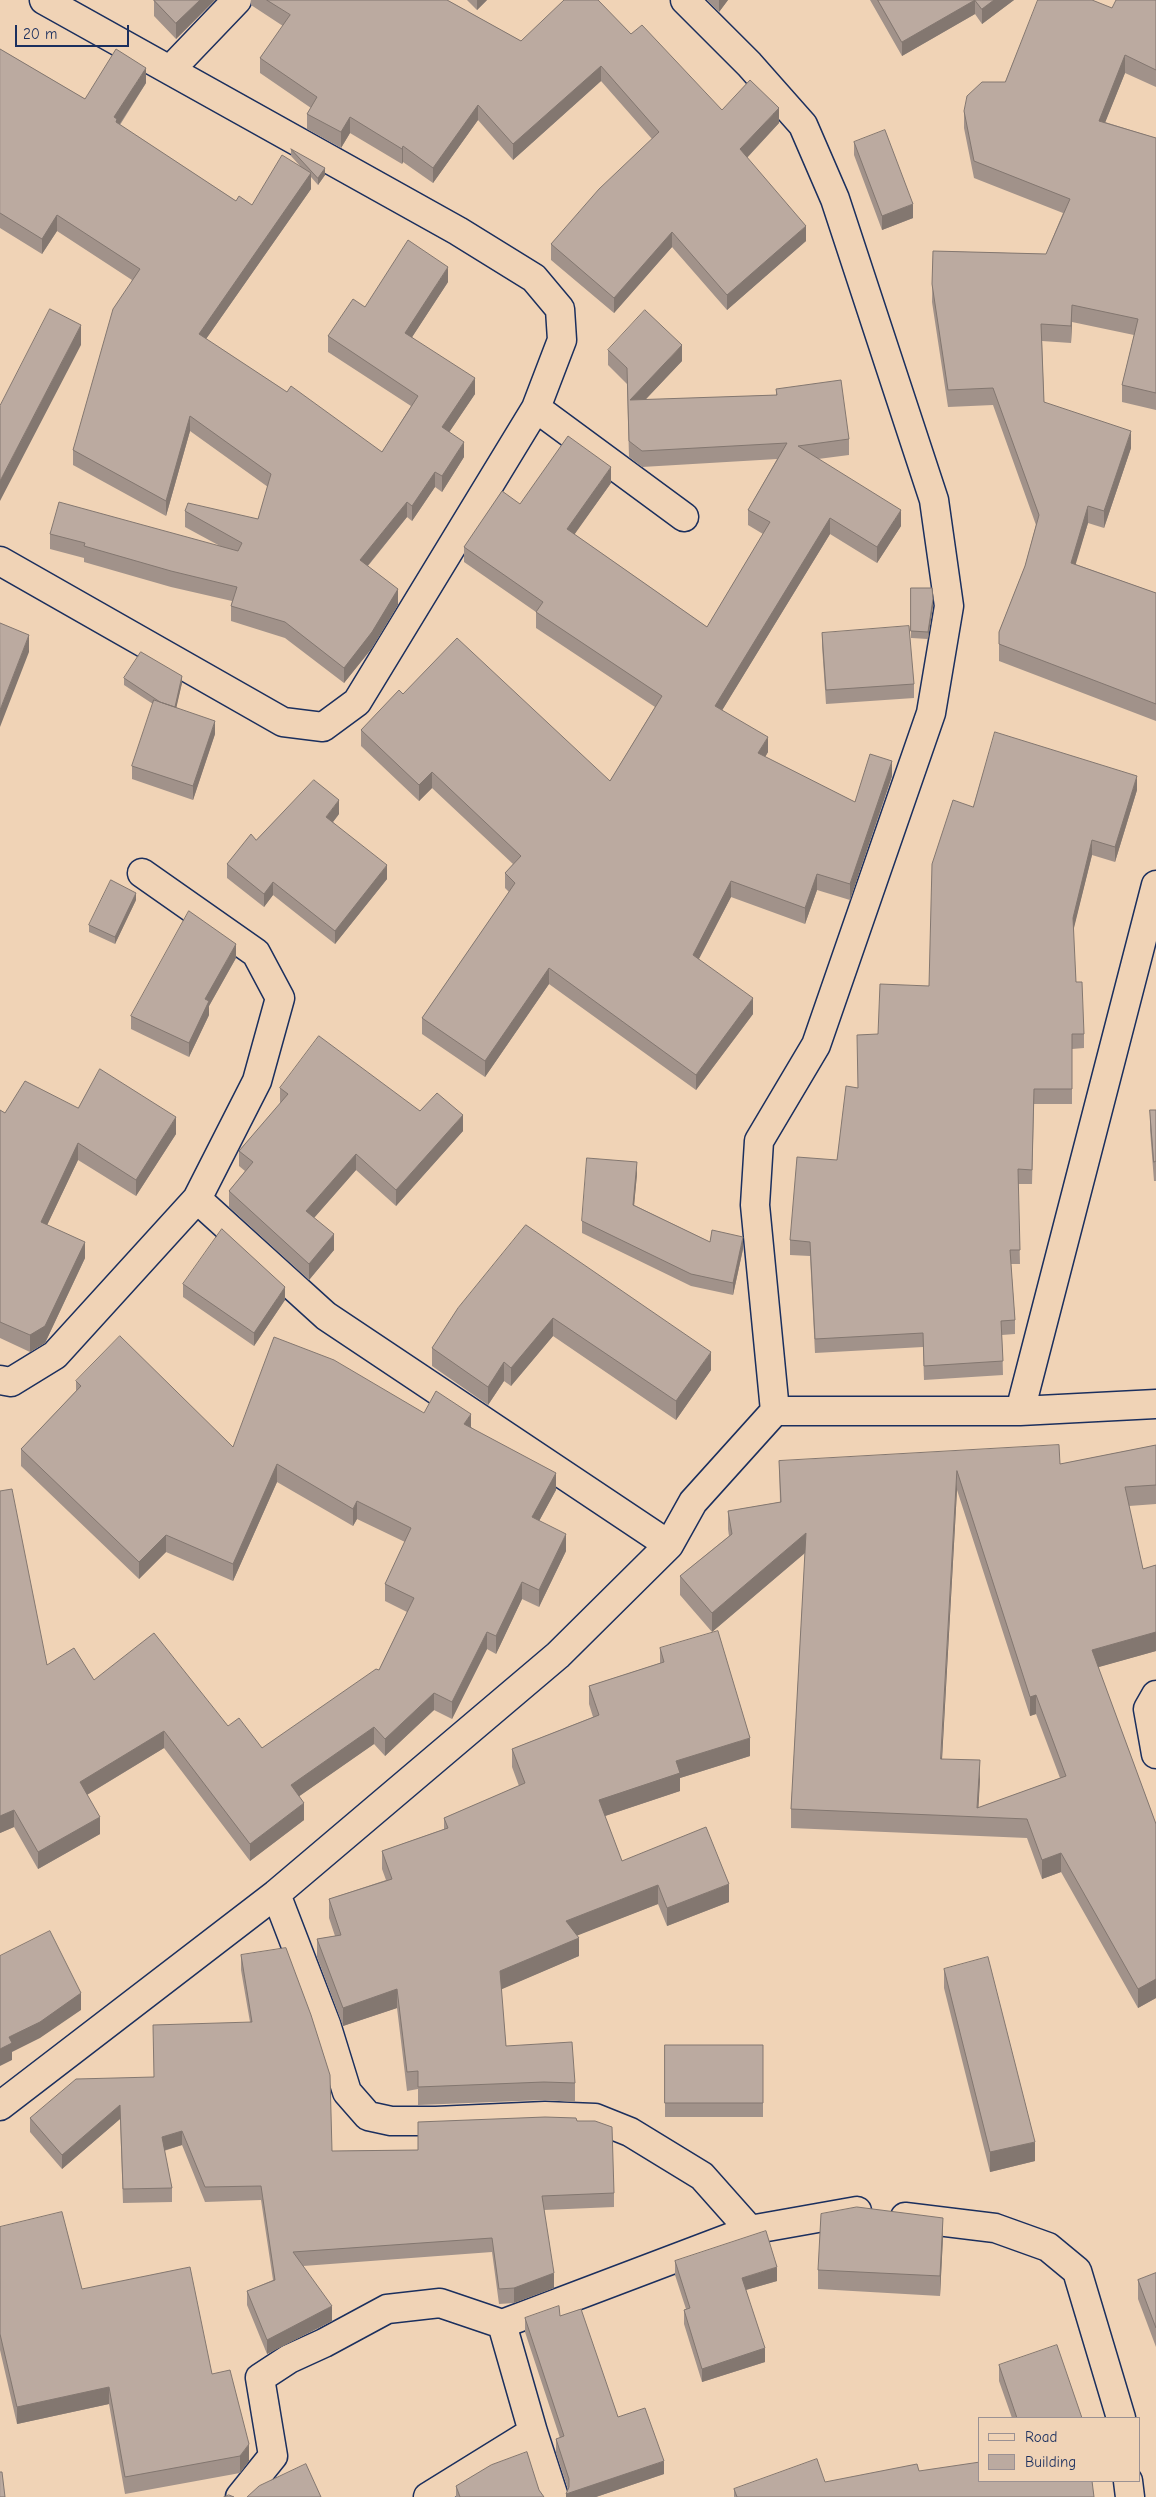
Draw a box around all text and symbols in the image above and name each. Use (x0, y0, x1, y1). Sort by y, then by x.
scale bar (18, 15, 131, 47)
text: 20 m (23, 25, 57, 43)
legend (978, 2417, 1141, 2482)
text: Road (1025, 2428, 1057, 2446)
text: Building (1025, 2453, 1076, 2471)

